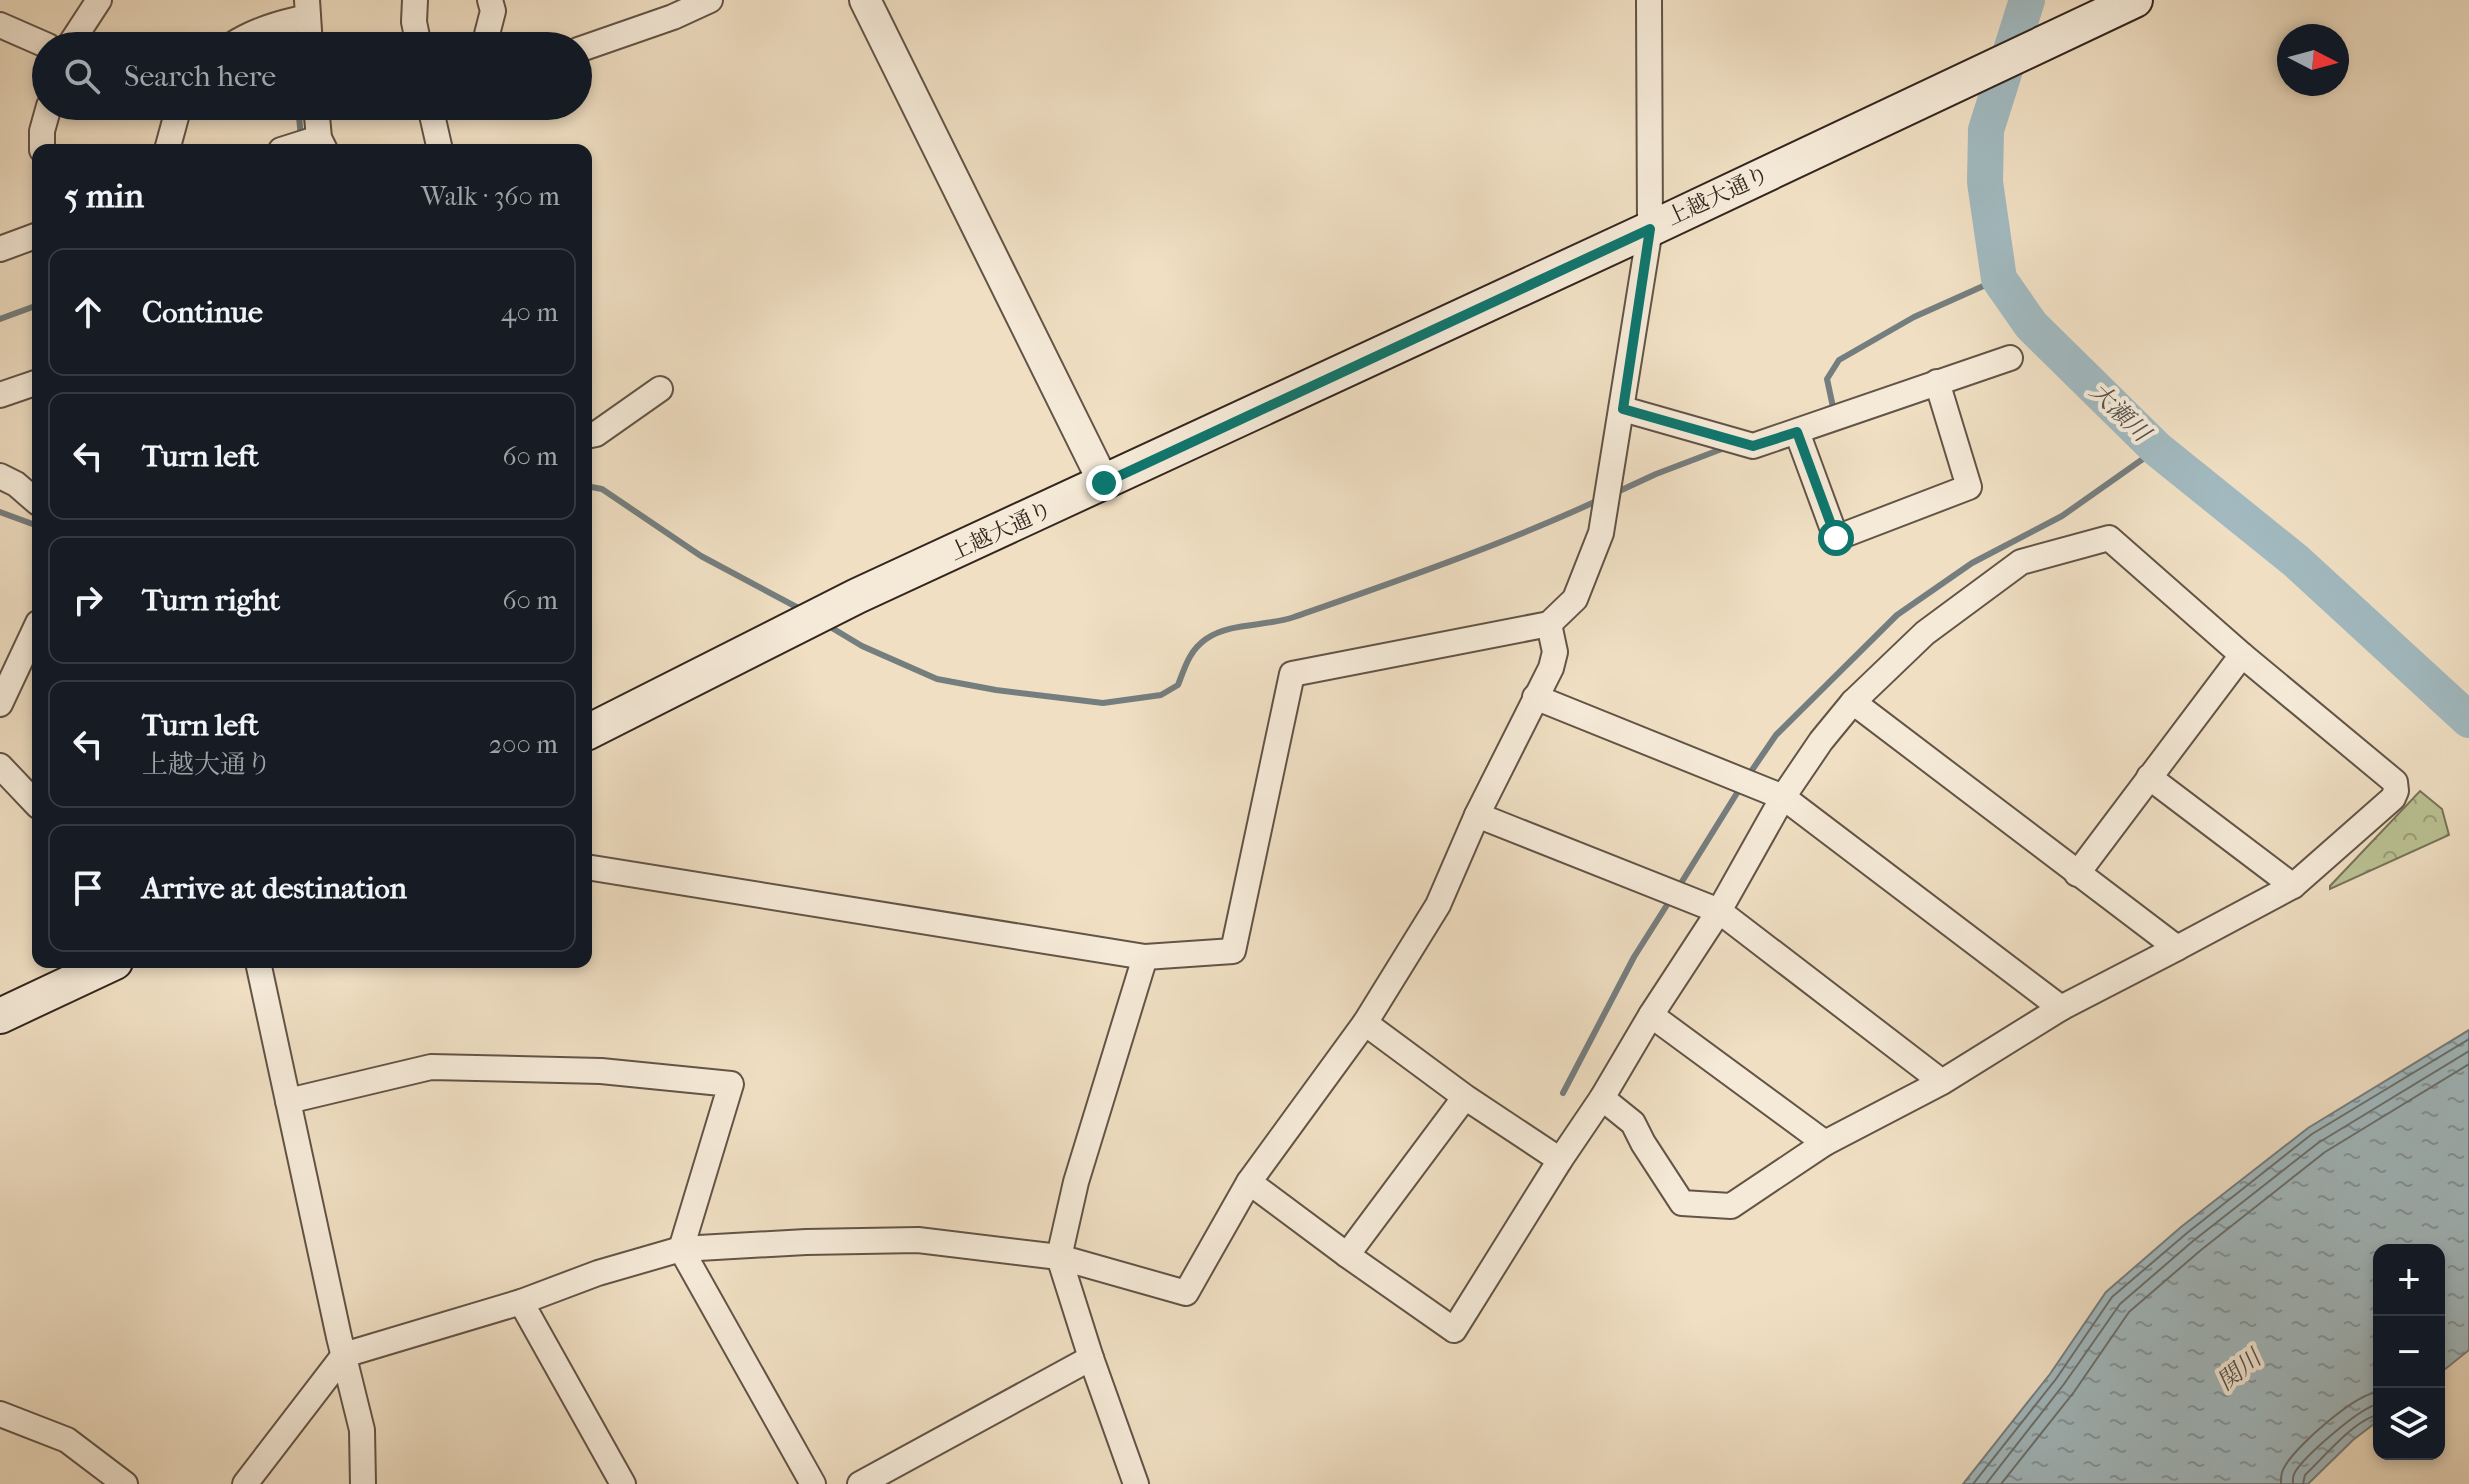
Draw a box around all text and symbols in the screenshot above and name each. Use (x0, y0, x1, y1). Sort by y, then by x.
north arrow (2277, 24, 2349, 96)
search box (32, 32, 592, 120)
icon: search (60, 54, 104, 98)
text: Search here (124, 59, 276, 94)
street label: 上越大通り (1663, 161, 1773, 231)
text: 5 min (64, 176, 144, 216)
text: Walk · 360 m (421, 181, 560, 212)
icon: ahead (66, 290, 110, 334)
text: Continue (142, 295, 263, 330)
text: 40 m (501, 297, 558, 328)
water label: 大瀬川 (2084, 377, 2158, 449)
icon: left (66, 434, 110, 478)
text: Turn left (142, 439, 259, 474)
text: 60 m (502, 441, 558, 472)
route end (1086, 465, 1122, 501)
street label: 上越大通り (946, 496, 1056, 566)
route start (1818, 520, 1854, 556)
icon: right (66, 578, 110, 622)
text: Turn right (142, 583, 280, 618)
text: 60 m (502, 585, 558, 616)
text: Turn left (142, 708, 259, 743)
icon: left (66, 722, 110, 766)
text: 200 m (489, 729, 558, 760)
text: 上越大通り (142, 749, 272, 780)
icon: arrive (66, 866, 110, 910)
text: Arrive at destination (142, 871, 407, 906)
map controls (2373, 1244, 2445, 1460)
button: + (2373, 1244, 2445, 1316)
button: − (2373, 1316, 2445, 1388)
water label: 関川 (2212, 1342, 2269, 1396)
button: layers (2373, 1388, 2445, 1460)

